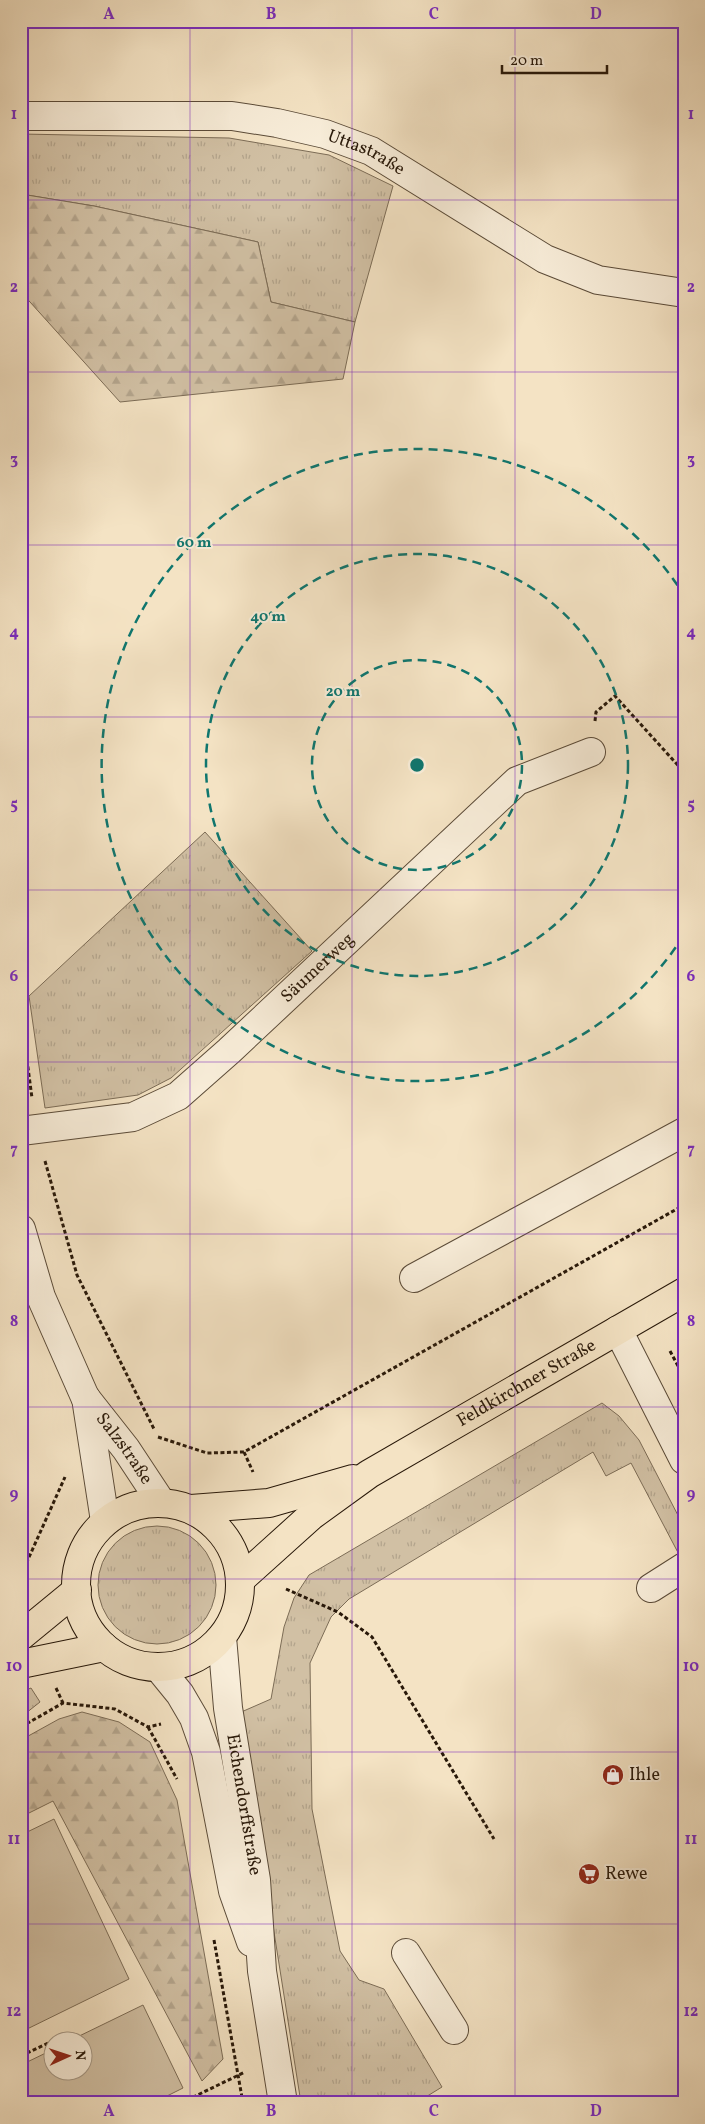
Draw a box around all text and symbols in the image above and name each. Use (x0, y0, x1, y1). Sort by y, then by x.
text: A (103, 4, 115, 26)
text: B (266, 4, 277, 26)
text: C (429, 4, 439, 26)
text: D (590, 4, 602, 26)
scale bar (502, 42, 608, 74)
text: 20 m (510, 51, 543, 72)
text: 1 (11, 104, 17, 126)
text: 1 (688, 104, 694, 126)
street label: Uttastraße (324, 123, 410, 182)
text: 2 (10, 277, 18, 299)
text: 2 (687, 277, 695, 299)
text: 3 (10, 449, 18, 471)
text: 3 (687, 449, 695, 471)
text: 60 m (177, 533, 212, 554)
text: 40 m (250, 607, 286, 628)
text: 4 (9, 622, 19, 644)
text: 4 (686, 622, 696, 644)
text: 20 m (326, 682, 361, 703)
centre of rings (408, 756, 426, 774)
text: 5 (10, 794, 18, 816)
text: 5 (687, 794, 695, 816)
street label: Säumerweg (275, 927, 360, 1009)
text: 6 (10, 966, 19, 988)
text: 6 (687, 966, 696, 988)
text: 7 (10, 1139, 18, 1161)
text: 7 (687, 1139, 695, 1161)
text: 8 (10, 1311, 18, 1333)
text: 8 (687, 1311, 695, 1333)
street label: Feldkirchner Straße (452, 1333, 601, 1433)
street label: Salzstraße (90, 1408, 159, 1489)
text: 9 (10, 1484, 19, 1506)
text: 9 (687, 1484, 696, 1506)
text: 10 (6, 1656, 22, 1678)
text: 10 (683, 1656, 699, 1678)
street label: Eichendorffstraße (220, 1732, 268, 1877)
shop icon: Ihle (601, 1763, 625, 1787)
place label: Ihle (629, 1763, 660, 1788)
text: 11 (8, 1829, 20, 1851)
text: 11 (685, 1829, 697, 1851)
supermarket icon: Rewe (577, 1862, 601, 1886)
place label: Rewe (605, 1862, 648, 1887)
text: 12 (7, 2001, 21, 2023)
text: 12 (684, 2001, 698, 2023)
north arrow (42, 2032, 92, 2082)
text: N (70, 2050, 89, 2061)
text: A (103, 2101, 115, 2123)
text: B (266, 2101, 277, 2123)
text: C (429, 2101, 439, 2123)
text: D (590, 2101, 602, 2123)

